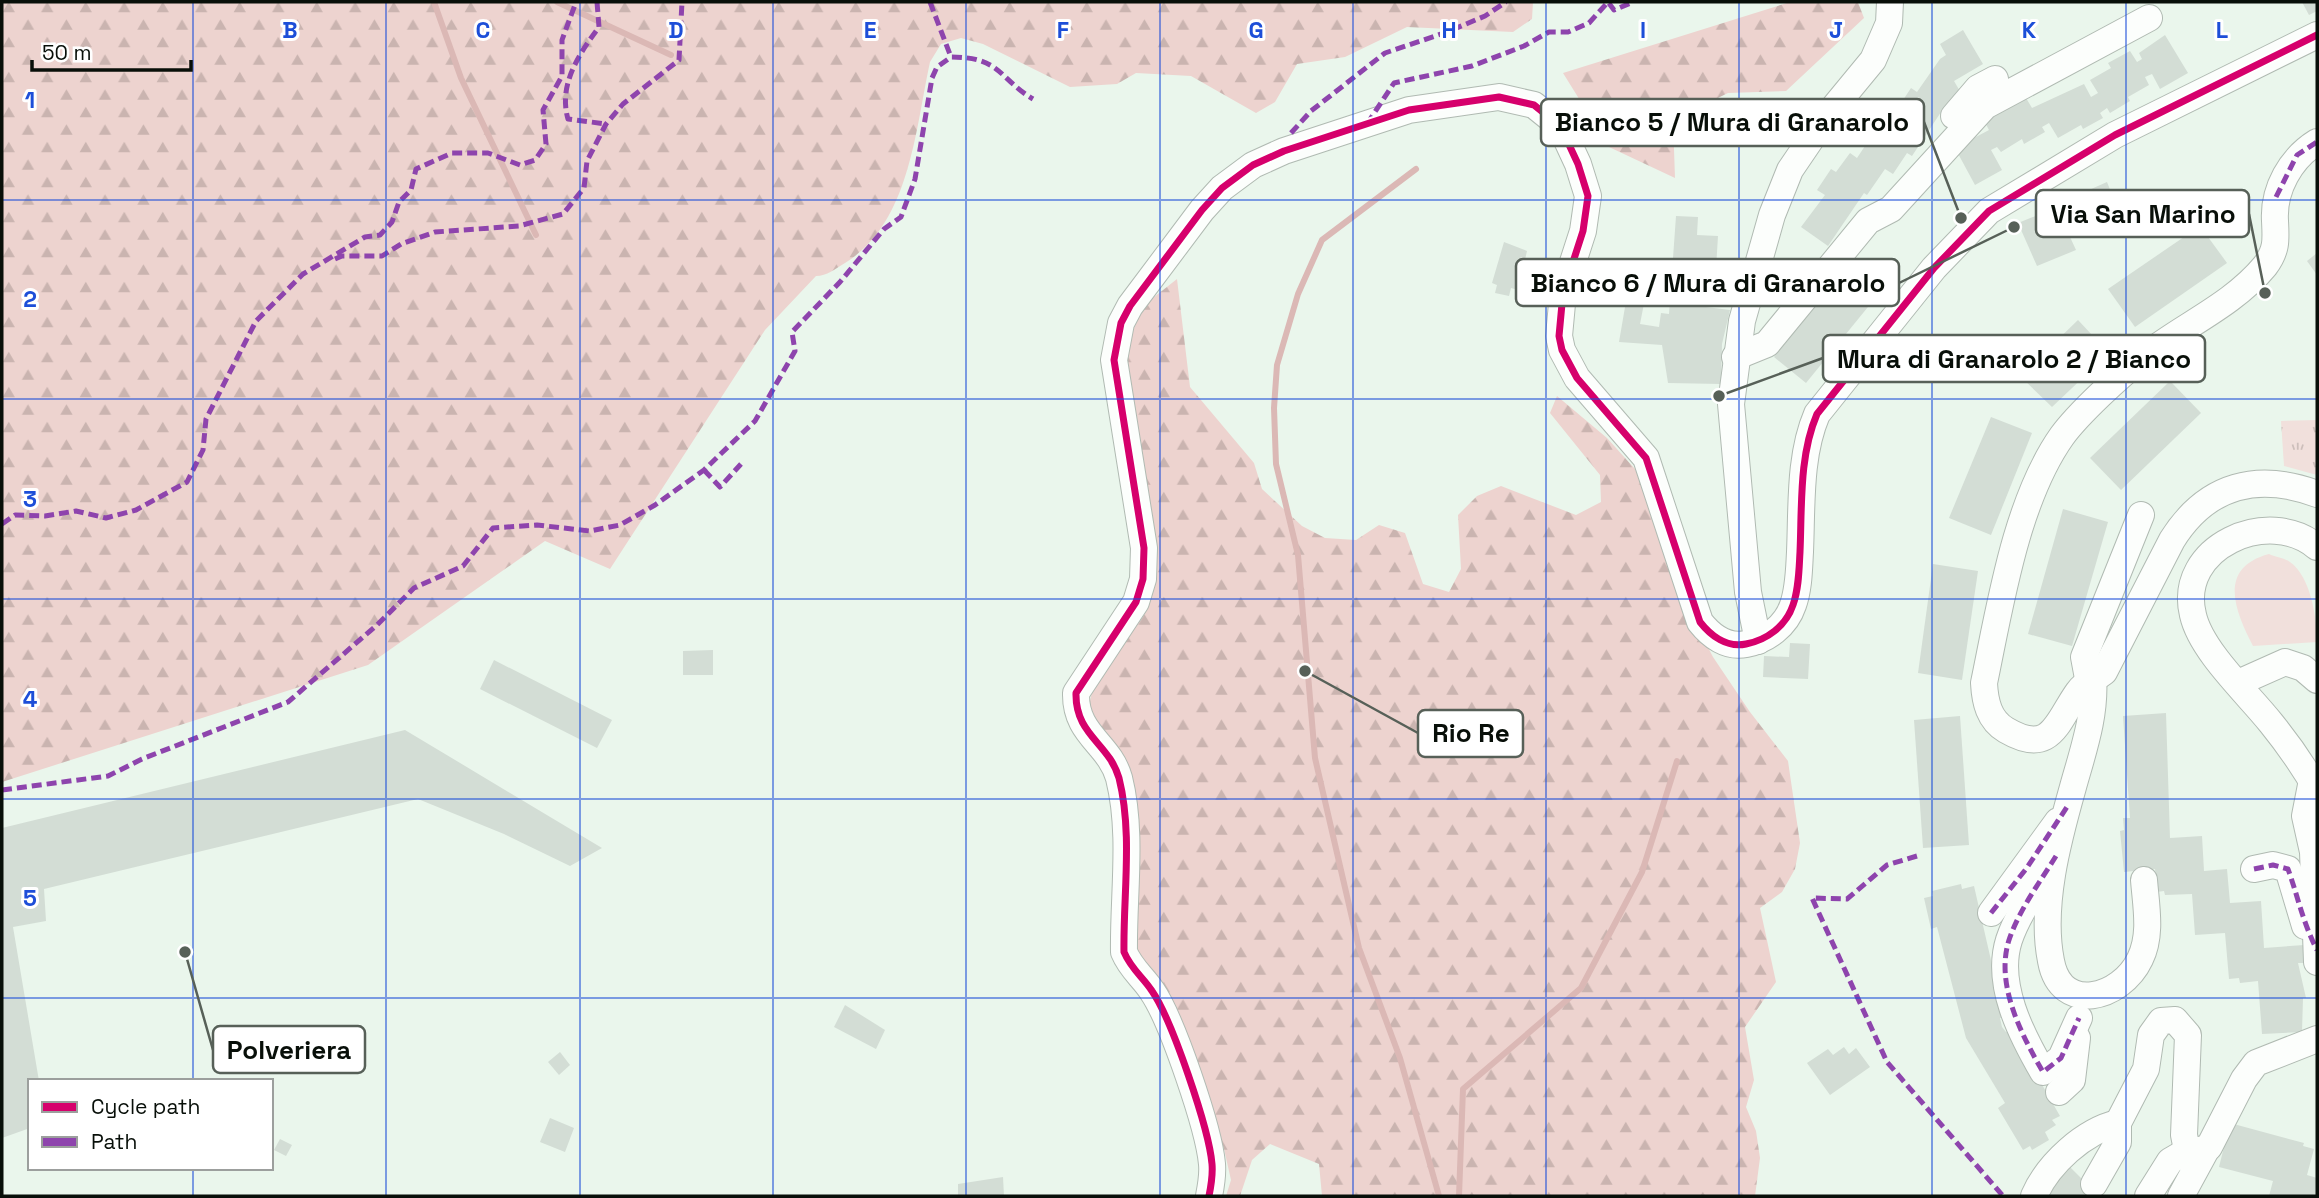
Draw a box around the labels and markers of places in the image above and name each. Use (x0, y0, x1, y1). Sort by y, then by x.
callout: Bianco 5 / Mura di Granarolo (1541, 99, 1924, 146)
callout: Via San Marino (2036, 190, 2249, 237)
callout: Bianco 6 / Mura di Granarolo (1516, 259, 1899, 306)
callout: Mura di Granarolo 2 / Bianco (1823, 335, 2205, 382)
callout: Rio Re (1418, 710, 1523, 757)
callout: Polveriera (213, 1026, 365, 1073)

